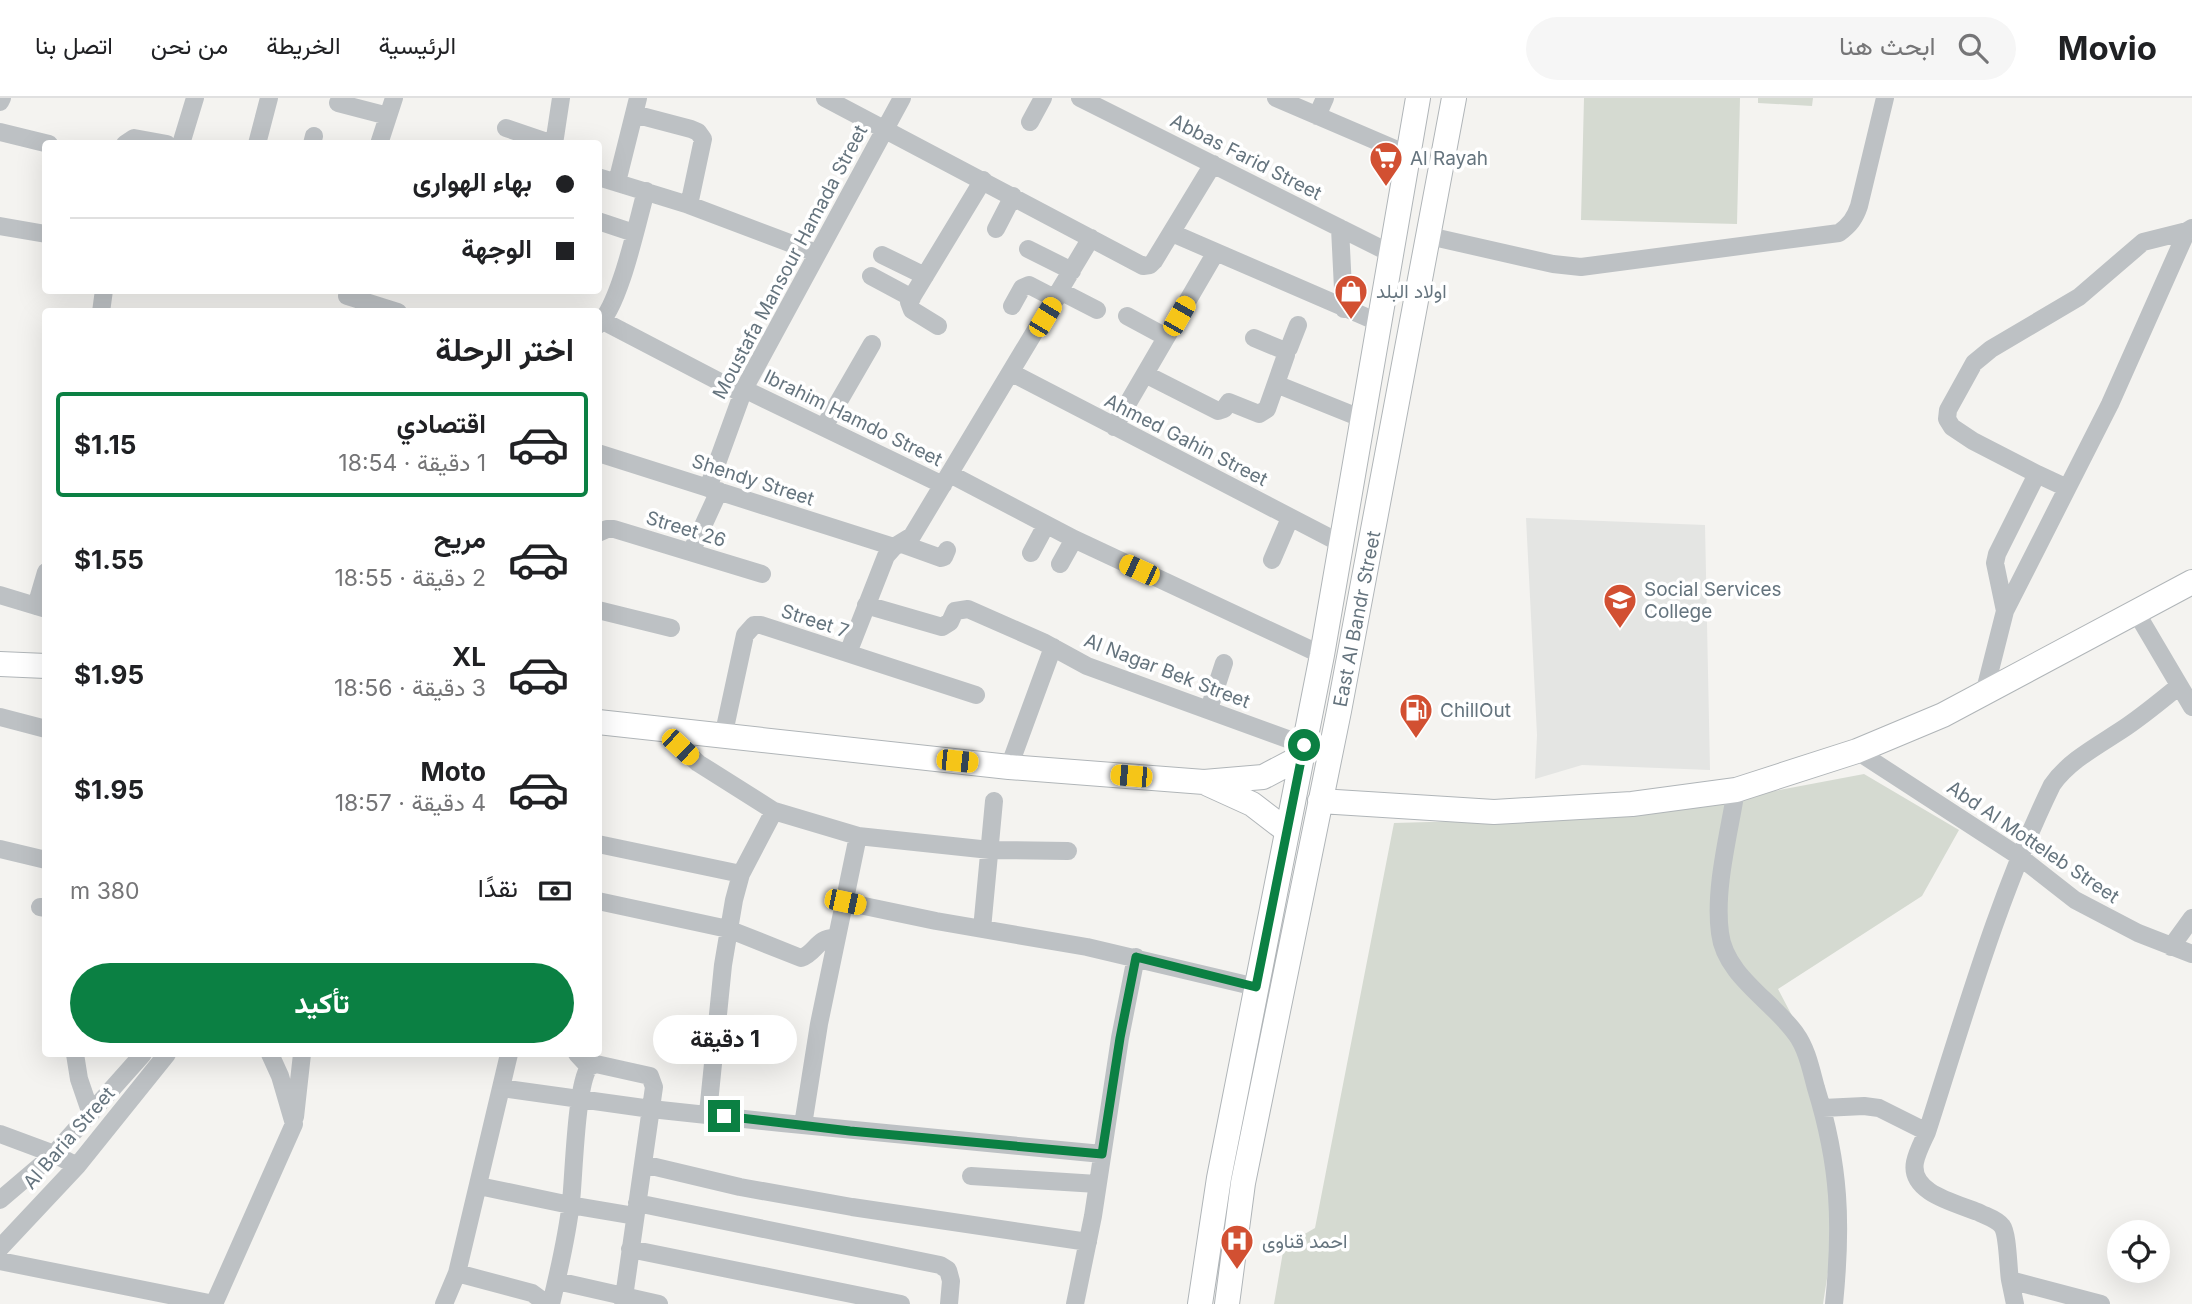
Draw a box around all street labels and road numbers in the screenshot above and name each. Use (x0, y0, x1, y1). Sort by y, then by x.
street label: Abbas Farid Street (1167, 109, 1325, 205)
street label: Moustafa Mansour Hamada Street (708, 121, 872, 403)
street label: Ibrahim Hamdo Street (760, 365, 946, 471)
street label: Ahmed Gahin Street (1101, 389, 1271, 491)
street label: Shendy Street (689, 449, 817, 511)
street label: Street 26 (643, 506, 729, 552)
street label: East Al Bandr Street (1329, 529, 1385, 709)
street label: Street 7 (778, 599, 852, 643)
street label: Al Nagar Bek Street (1081, 629, 1253, 713)
street label: Abd Al Motteleb Street (1943, 776, 2123, 908)
street label: Al Baria Street (18, 1082, 120, 1194)

